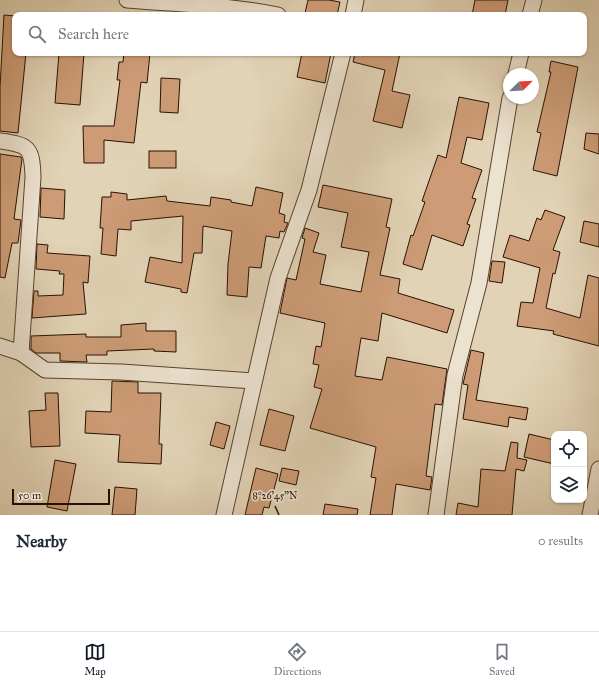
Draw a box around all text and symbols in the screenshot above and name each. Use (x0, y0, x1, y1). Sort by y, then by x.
search box (12, 12, 587, 56)
icon: search (26, 23, 48, 45)
text: Search here (58, 25, 129, 43)
north arrow (503, 68, 539, 104)
map controls (551, 431, 587, 503)
button: locate (551, 431, 587, 467)
button: layers (551, 467, 587, 503)
scale bar (12, 487, 110, 506)
text: 50 m (18, 489, 41, 502)
text: 8°26'45"N (253, 490, 298, 502)
text: Nearby (16, 531, 67, 552)
text: 0 results (538, 533, 583, 549)
tab: Map (84, 641, 106, 678)
tab: Directions (274, 641, 321, 678)
tab: Saved (489, 641, 515, 678)

